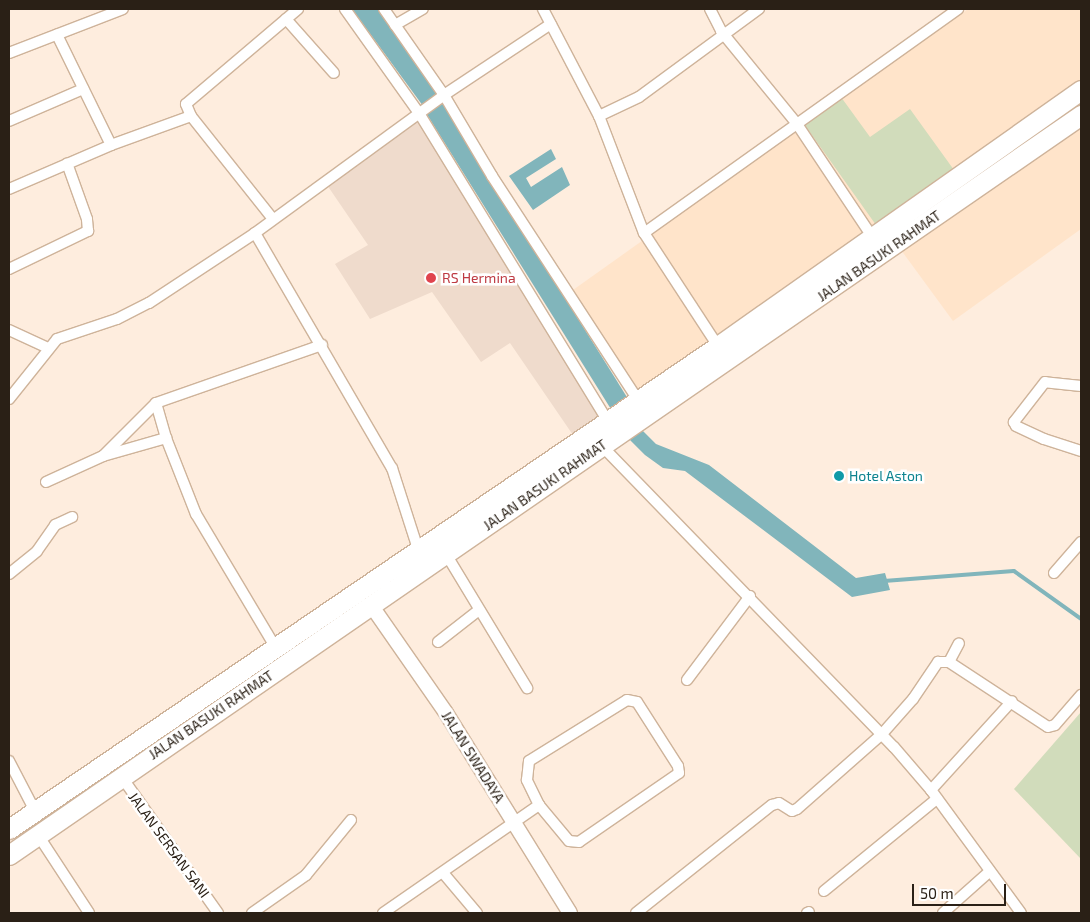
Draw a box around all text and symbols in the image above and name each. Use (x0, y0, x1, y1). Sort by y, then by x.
street label: JALAN BASUKI RAHMAT (814, 207, 944, 305)
place label: RS Hermina (442, 270, 516, 286)
marker: RS Hermina (424, 271, 438, 285)
street label: JALAN BASUKI RAHMAT (480, 436, 610, 534)
place label: Hotel Aston (849, 468, 924, 484)
marker: Hotel Aston (833, 470, 845, 482)
street label: JALAN BASUKI RAHMAT (145, 667, 277, 763)
street label: JALAN SWADAYA (438, 708, 508, 806)
street label: JALAN SERSAN SANI (125, 789, 213, 901)
scale bar (915, 874, 1009, 906)
text: 50 m (920, 884, 954, 902)

